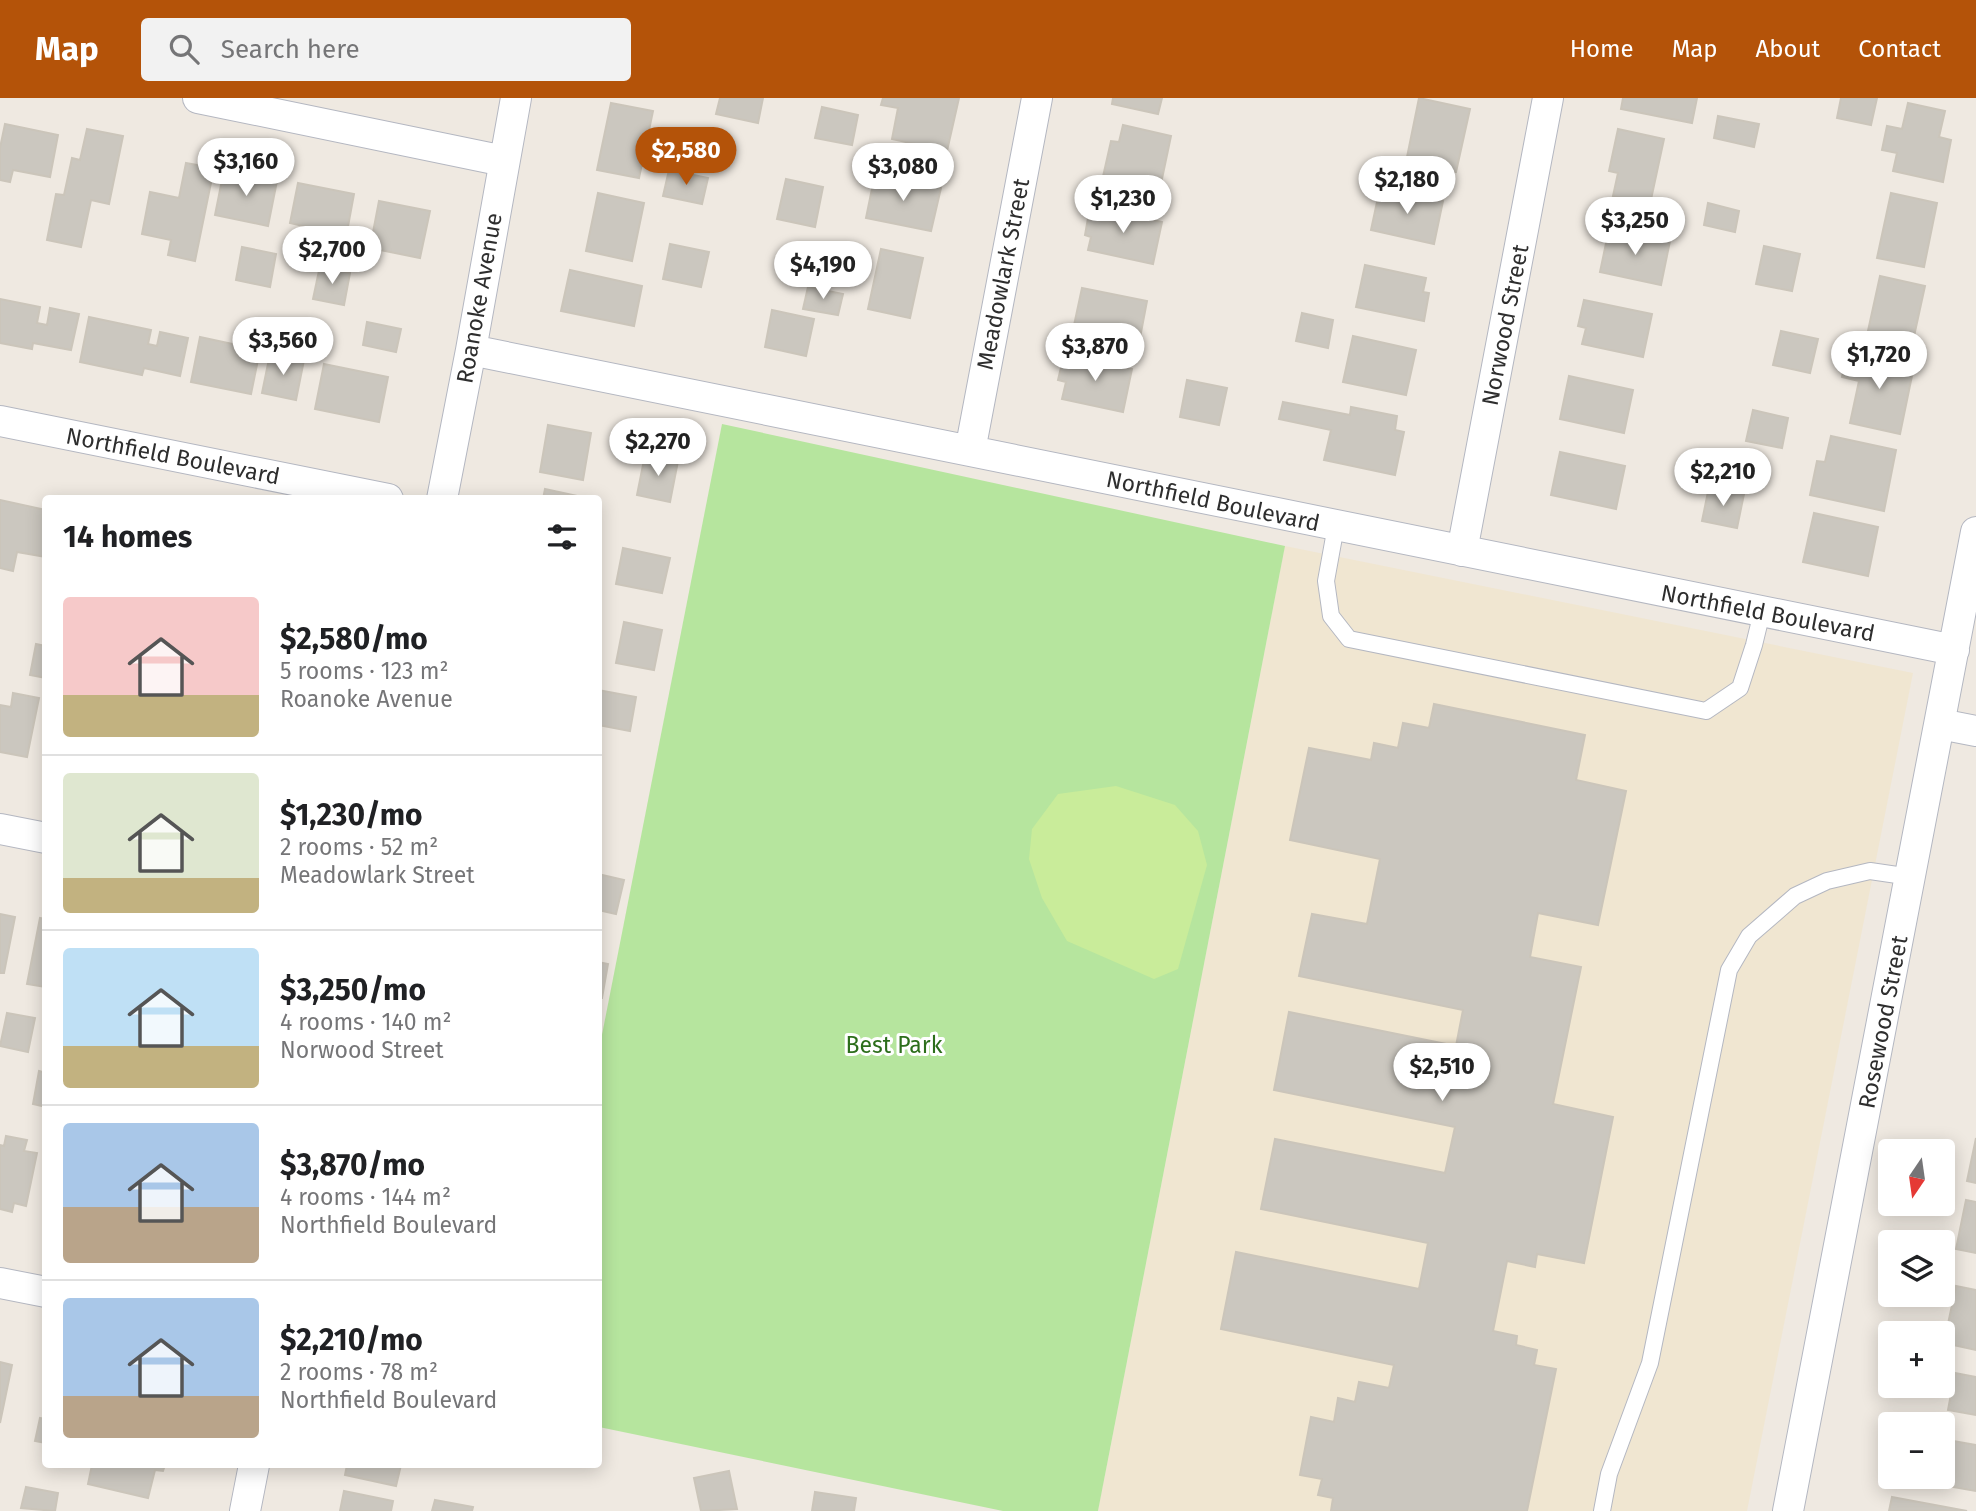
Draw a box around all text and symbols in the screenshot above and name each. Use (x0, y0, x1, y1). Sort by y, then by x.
search box (141, 18, 631, 81)
text: Map (35, 29, 99, 69)
icon: search (165, 30, 203, 68)
text: Search here (221, 34, 360, 65)
text: Home (1570, 35, 1634, 63)
text: Map (1672, 35, 1718, 63)
text: About (1756, 35, 1820, 63)
text: Contact (1858, 35, 1941, 63)
pin: $2,580 (629, 127, 743, 187)
text: $2,580 (651, 136, 721, 164)
pin: $3,160 (189, 139, 303, 198)
pin: $3,080 (846, 144, 960, 203)
text: $3,160 (214, 147, 278, 175)
text: $3,080 (868, 152, 938, 180)
pin: $2,180 (1350, 156, 1464, 216)
text: $2,180 (1375, 165, 1440, 193)
street label: Meadowlark Street (971, 175, 1035, 372)
pin: $1,230 (1066, 176, 1180, 235)
text: $1,230 (1090, 184, 1156, 212)
pin: $3,250 (1578, 198, 1692, 257)
text: $3,250 (1601, 206, 1669, 234)
street label: Roanoke Avenue (450, 211, 508, 385)
pin: $2,700 (275, 226, 389, 286)
text: $2,700 (298, 235, 366, 263)
street label: Norwood Street (1476, 241, 1534, 408)
pin: $4,190 (766, 242, 880, 301)
text: $4,190 (790, 250, 856, 278)
pin: $3,560 (226, 317, 340, 377)
pin: $3,870 (1038, 324, 1152, 383)
text: $3,560 (248, 326, 318, 354)
pin: $1,720 (1822, 331, 1936, 391)
text: $3,870 (1061, 332, 1129, 360)
text: $1,720 (1847, 340, 1911, 368)
pin: $2,270 (601, 418, 715, 478)
street label: Northfield Boulevard (64, 422, 282, 490)
text: $2,270 (625, 427, 691, 455)
pin: $2,210 (1666, 448, 1780, 508)
text: $2,210 (1690, 457, 1756, 485)
street label: Northfield Boulevard (1104, 465, 1322, 537)
icon: filters (543, 518, 581, 556)
text: 14 homes (63, 519, 192, 555)
street label: Northfield Boulevard (1659, 579, 1877, 647)
text: $2,580/mo (280, 621, 428, 657)
icon: home (119, 625, 203, 709)
text: 5 rooms · 123 m² (280, 657, 448, 685)
text: Roanoke Avenue (280, 685, 453, 713)
text: $1,230/mo (280, 797, 423, 833)
icon: home (119, 801, 203, 885)
text: 2 rooms · 52 m² (280, 833, 438, 861)
text: Meadowlark Street (280, 861, 475, 889)
street label: Rosewood Street (1852, 932, 1914, 1111)
text: $3,250/mo (280, 972, 426, 1008)
icon: home (119, 976, 203, 1060)
text: 4 rooms · 140 m² (280, 1008, 451, 1036)
park label: Best Park (846, 1031, 943, 1059)
text: Norwood Street (280, 1036, 444, 1064)
pin: $2,510 (1385, 1044, 1499, 1103)
text: $2,510 (1409, 1052, 1475, 1080)
north arrow (1878, 1139, 1955, 1216)
map controls (1878, 1139, 1955, 1489)
text: $3,870/mo (280, 1147, 425, 1183)
icon: home (119, 1151, 203, 1235)
text: 4 rooms · 144 m² (280, 1183, 451, 1211)
text: Northfield Boulevard (280, 1211, 497, 1239)
button: layers (1878, 1230, 1955, 1307)
button: + (1878, 1321, 1955, 1398)
text: $2,210/mo (280, 1322, 423, 1358)
icon: home (119, 1326, 203, 1410)
text: 2 rooms · 78 m² (280, 1358, 438, 1386)
text: Northfield Boulevard (280, 1386, 497, 1414)
button: − (1878, 1412, 1955, 1489)

